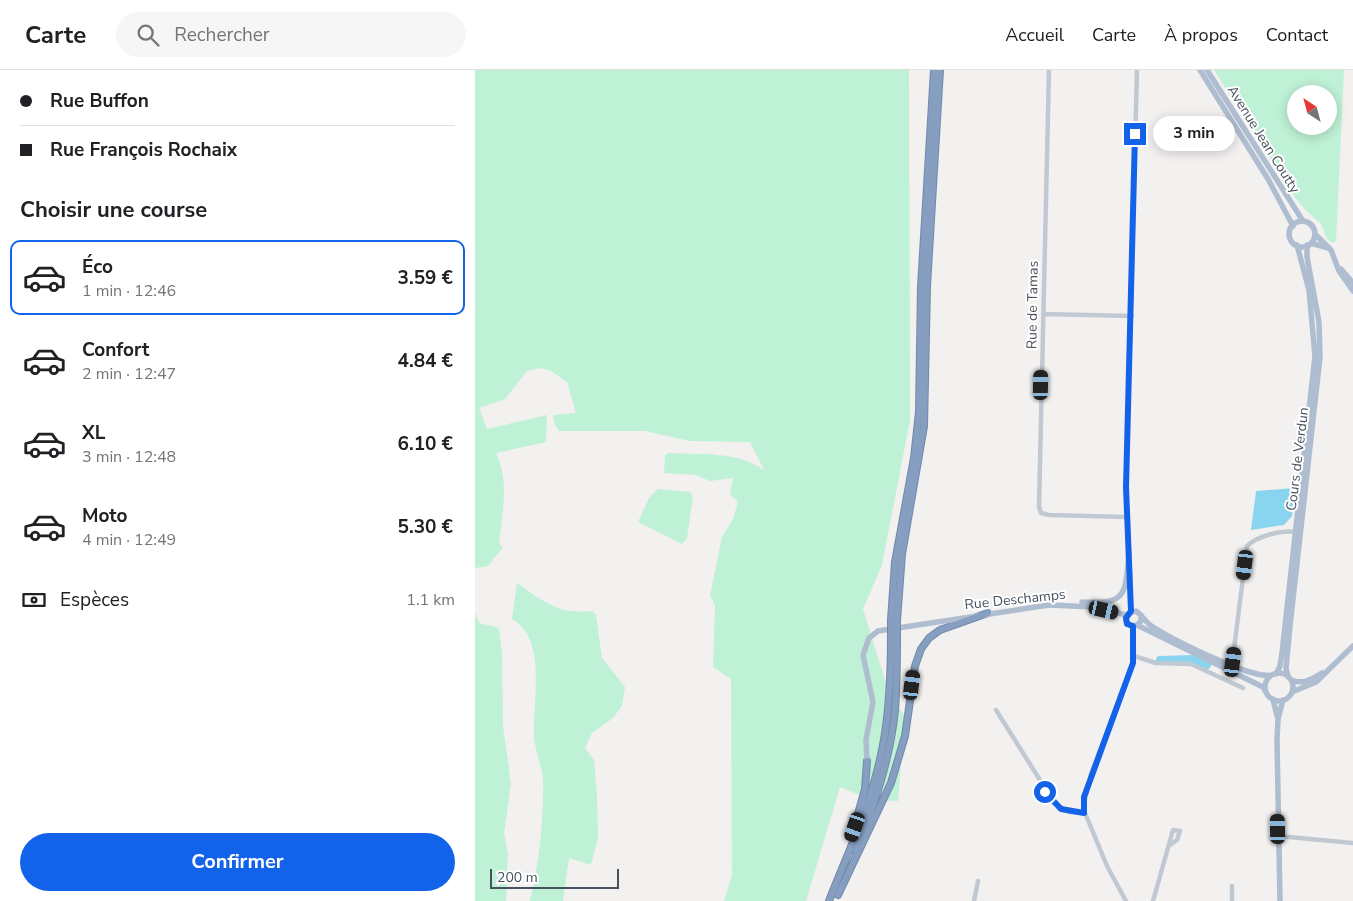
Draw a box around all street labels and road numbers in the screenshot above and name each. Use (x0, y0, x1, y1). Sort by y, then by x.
street label: Avenue Jean Coutty (1223, 82, 1305, 197)
street label: Rue de Tamas (1022, 260, 1043, 349)
street label: Cours de Verdun (1282, 406, 1313, 512)
street label: Rue Deschamps (964, 585, 1067, 614)

